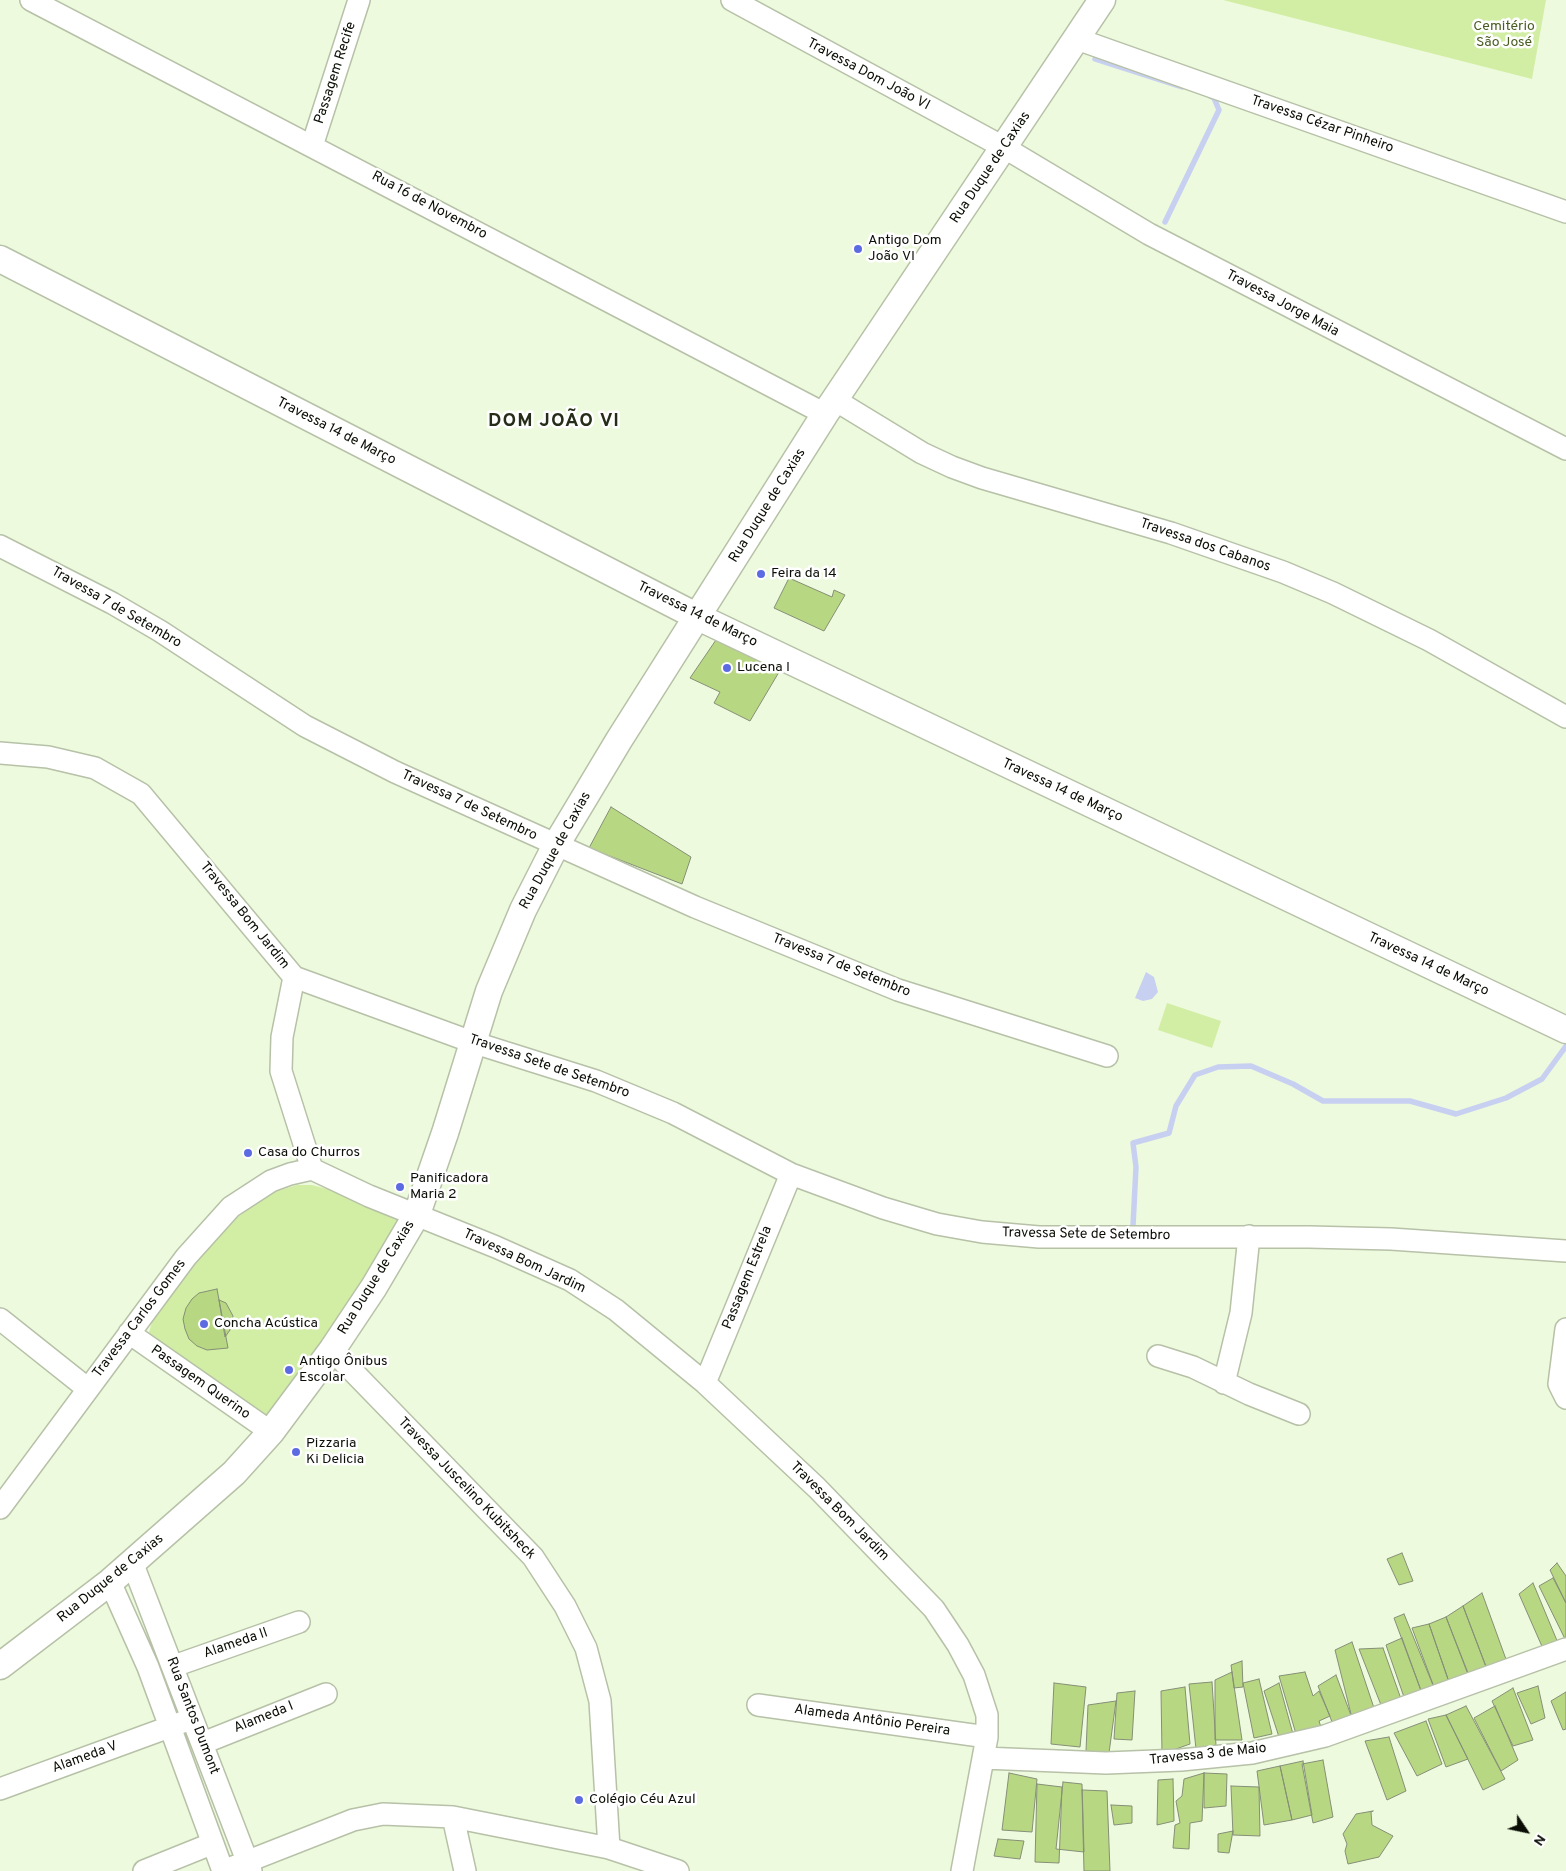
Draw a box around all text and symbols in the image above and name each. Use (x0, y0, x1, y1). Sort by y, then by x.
park label: Cemitério São José (1473, 19, 1535, 52)
street label: Passagem Recife (312, 20, 360, 126)
street label: Travessa Dom João VI (804, 35, 932, 115)
street label: Travessa Cézar Pinheiro (1248, 93, 1396, 157)
street label: Rua Duque de Caxias (947, 109, 1035, 227)
street label: Rua 16 de Novembro (368, 168, 490, 244)
place label: Antigo Dom João VI (868, 233, 942, 266)
marker: Antigo Dom João VI (852, 243, 864, 255)
street label: Travessa Jorge Maia (1223, 267, 1341, 341)
street label: Travessa 14 de Março (274, 395, 398, 469)
district label: DOM JOÃO VI (487, 411, 621, 433)
street label: Rua Duque de Caxias (726, 446, 810, 566)
street label: Travessa dos Cabanos (1137, 516, 1273, 576)
street label: Travessa 7 de Setembro (48, 564, 184, 652)
place label: Feira da 14 (771, 566, 837, 582)
marker: Feira da 14 (755, 568, 767, 580)
street label: Travessa 14 de Março (634, 579, 760, 651)
place label: Lucena I (737, 660, 790, 676)
marker: Lucena I (721, 662, 733, 674)
street label: Travessa 14 de Março (999, 756, 1125, 826)
street label: Travessa 7 de Setembro (398, 767, 540, 845)
street label: Rua Duque de Caxias (517, 789, 595, 913)
street label: Travessa Bom Jardim (196, 859, 292, 973)
street label: Travessa 14 de Março (1365, 930, 1491, 1000)
street label: Travessa 7 de Setembro (769, 931, 913, 1001)
street label: Travessa Sete de Setembro (467, 1032, 631, 1102)
place label: Casa do Churros (258, 1145, 360, 1161)
marker: Casa do Churros (242, 1147, 254, 1159)
place label: Panificadora Maria 2 (410, 1171, 488, 1204)
marker: Panificadora Maria 2 (394, 1181, 406, 1193)
street label: Rua Duque de Caxias (335, 1218, 419, 1338)
street label: Passagem Estrela (720, 1224, 776, 1332)
street label: Travessa Sete de Setembro (1002, 1225, 1170, 1245)
street label: Travessa Bom Jardim (460, 1226, 588, 1298)
street label: Travessa Carlos Gomes (90, 1256, 190, 1382)
place label: Concha Acústica (214, 1316, 318, 1332)
marker: Concha Acústica (198, 1318, 210, 1330)
street label: Passagem Querino (147, 1342, 253, 1424)
place label: Antigo Ônibus Escolar (299, 1354, 388, 1386)
marker: Antigo Ônibus Escolar (283, 1364, 295, 1376)
street label: Travessa Juscelino Kubitsheck (394, 1414, 538, 1564)
place label: Pizzaria Ki Delicia (306, 1436, 364, 1468)
marker: Pizzaria Ki Delicia (290, 1446, 302, 1458)
street label: Travessa Bom Jardim (786, 1459, 892, 1565)
street label: Rua Duque de Caxias (55, 1531, 167, 1627)
street label: Alameda II (202, 1625, 270, 1663)
street label: Rua Santos Dumont (162, 1655, 222, 1777)
street label: Alameda I (232, 1698, 296, 1738)
street label: Alameda Antônio Pereira (793, 1702, 951, 1740)
street label: Alameda V (50, 1738, 120, 1778)
street label: Travessa 3 de Maio (1149, 1741, 1267, 1769)
place label: Colégio Céu Azul (589, 1792, 696, 1808)
marker: Colégio Céu Azul (573, 1794, 585, 1806)
north arrow (1501, 1806, 1551, 1856)
text: N (1529, 1831, 1549, 1849)

